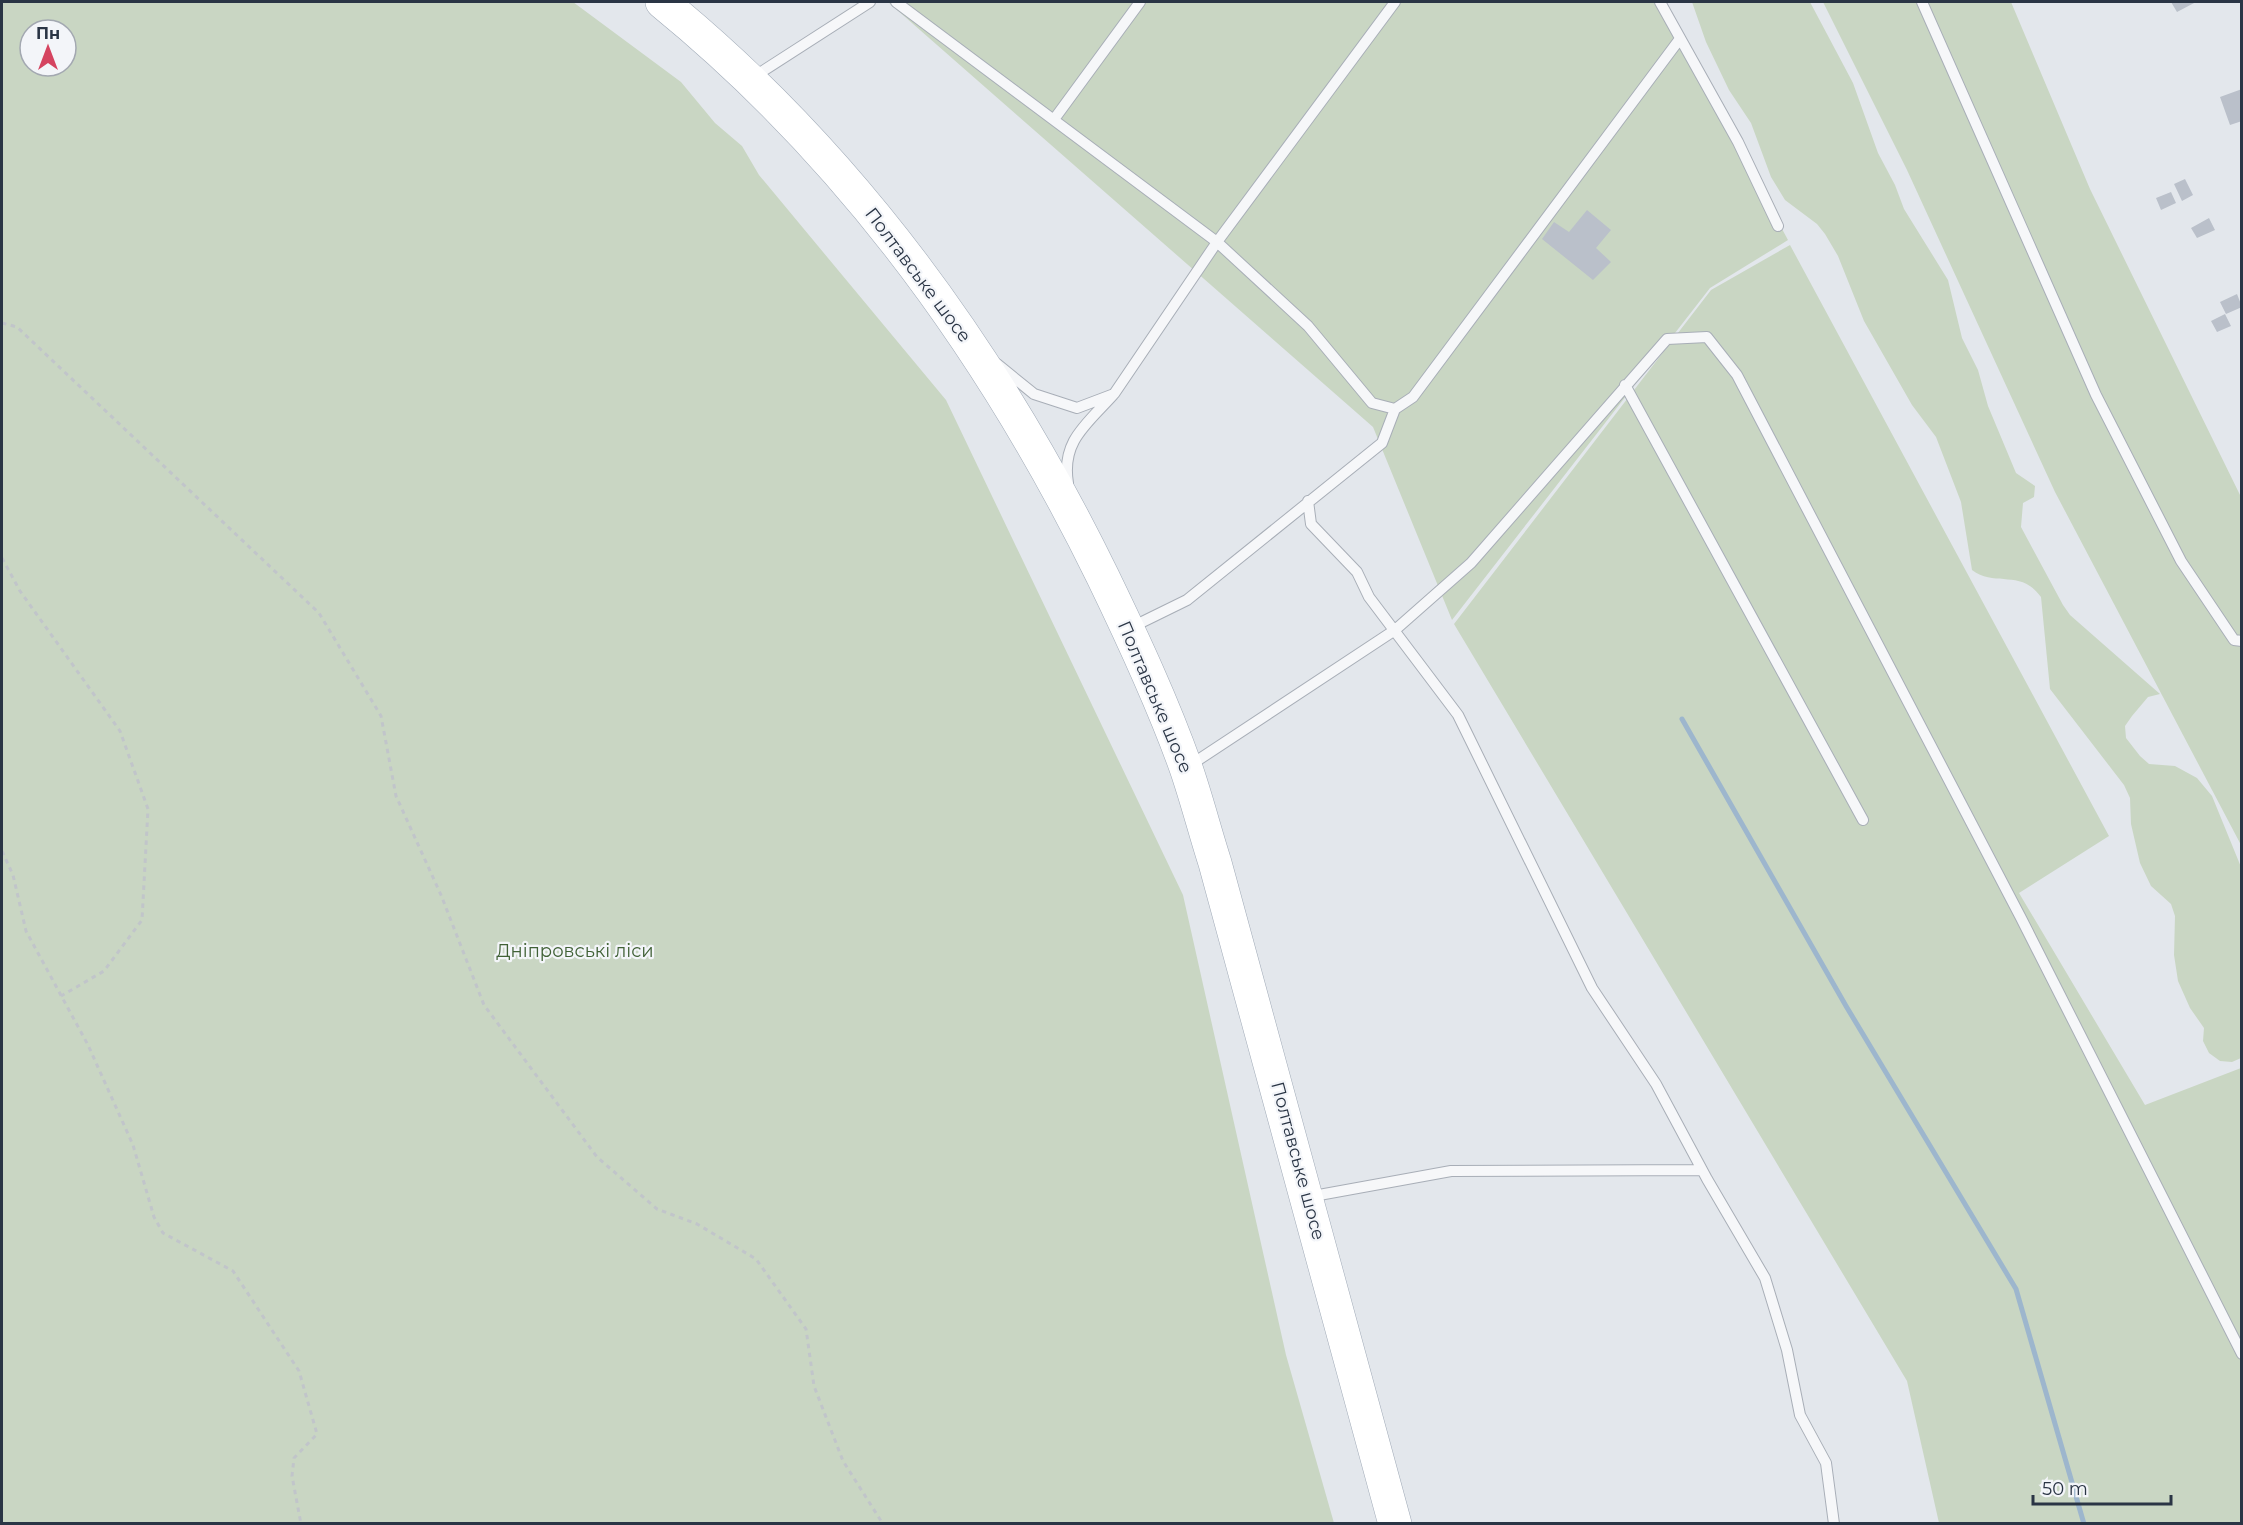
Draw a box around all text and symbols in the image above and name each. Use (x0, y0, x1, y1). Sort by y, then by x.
north arrow (18, 18, 78, 78)
text: Пн (36, 24, 60, 43)
street label: Полтавське шосе (860, 203, 976, 347)
street label: Полтавське шосе (1113, 618, 1197, 776)
park label: Дніпровські ліси (496, 940, 654, 962)
street label: Полтавське шосе (1266, 1079, 1330, 1243)
scale bar (2033, 1468, 2171, 1506)
text: 50 m (2042, 1478, 2088, 1500)

